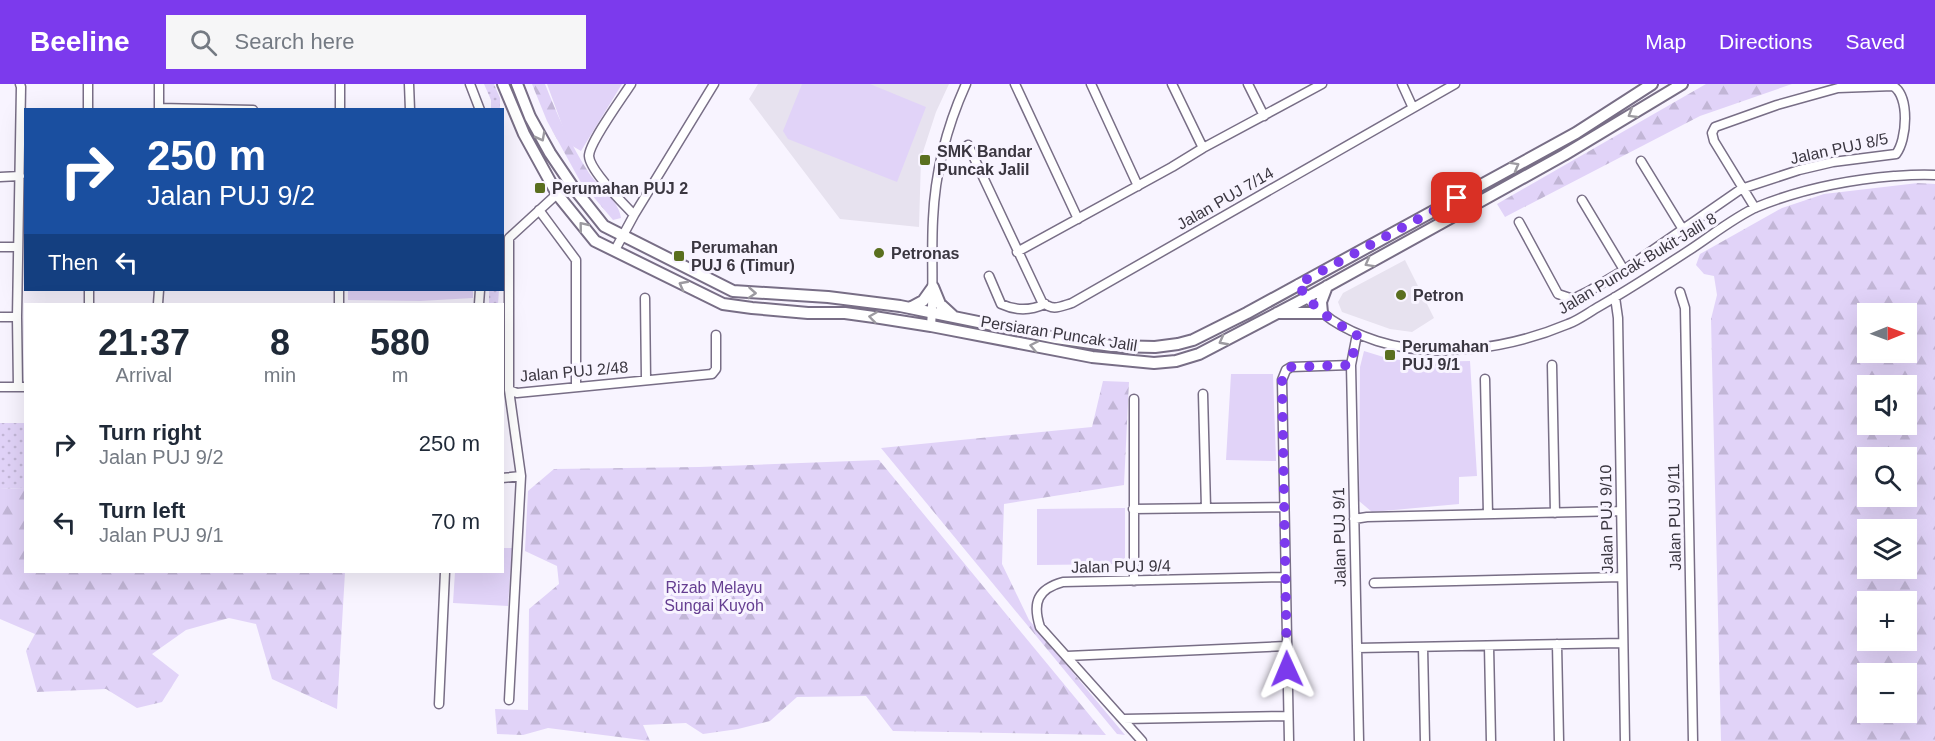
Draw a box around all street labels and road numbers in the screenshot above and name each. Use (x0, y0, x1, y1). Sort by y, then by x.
street label: Jalan PUJ 8/5 (1789, 130, 1890, 167)
street label: Jalan PUJ 7/14 (1174, 164, 1277, 233)
street label: Jalan Puncak Bukit Jalil 8 (1555, 209, 1719, 317)
street label: Persiaran Puncak Jalil (979, 313, 1138, 354)
street label: Jalan PUJ 2/48 (519, 358, 629, 385)
street label: Jalan PUJ 9/11 (1665, 463, 1684, 571)
street label: Jalan PUJ 9/10 (1597, 464, 1616, 573)
street label: Jalan PUJ 9/1 (1330, 487, 1349, 587)
street label: Jalan PUJ 9/4 (1071, 557, 1171, 576)

